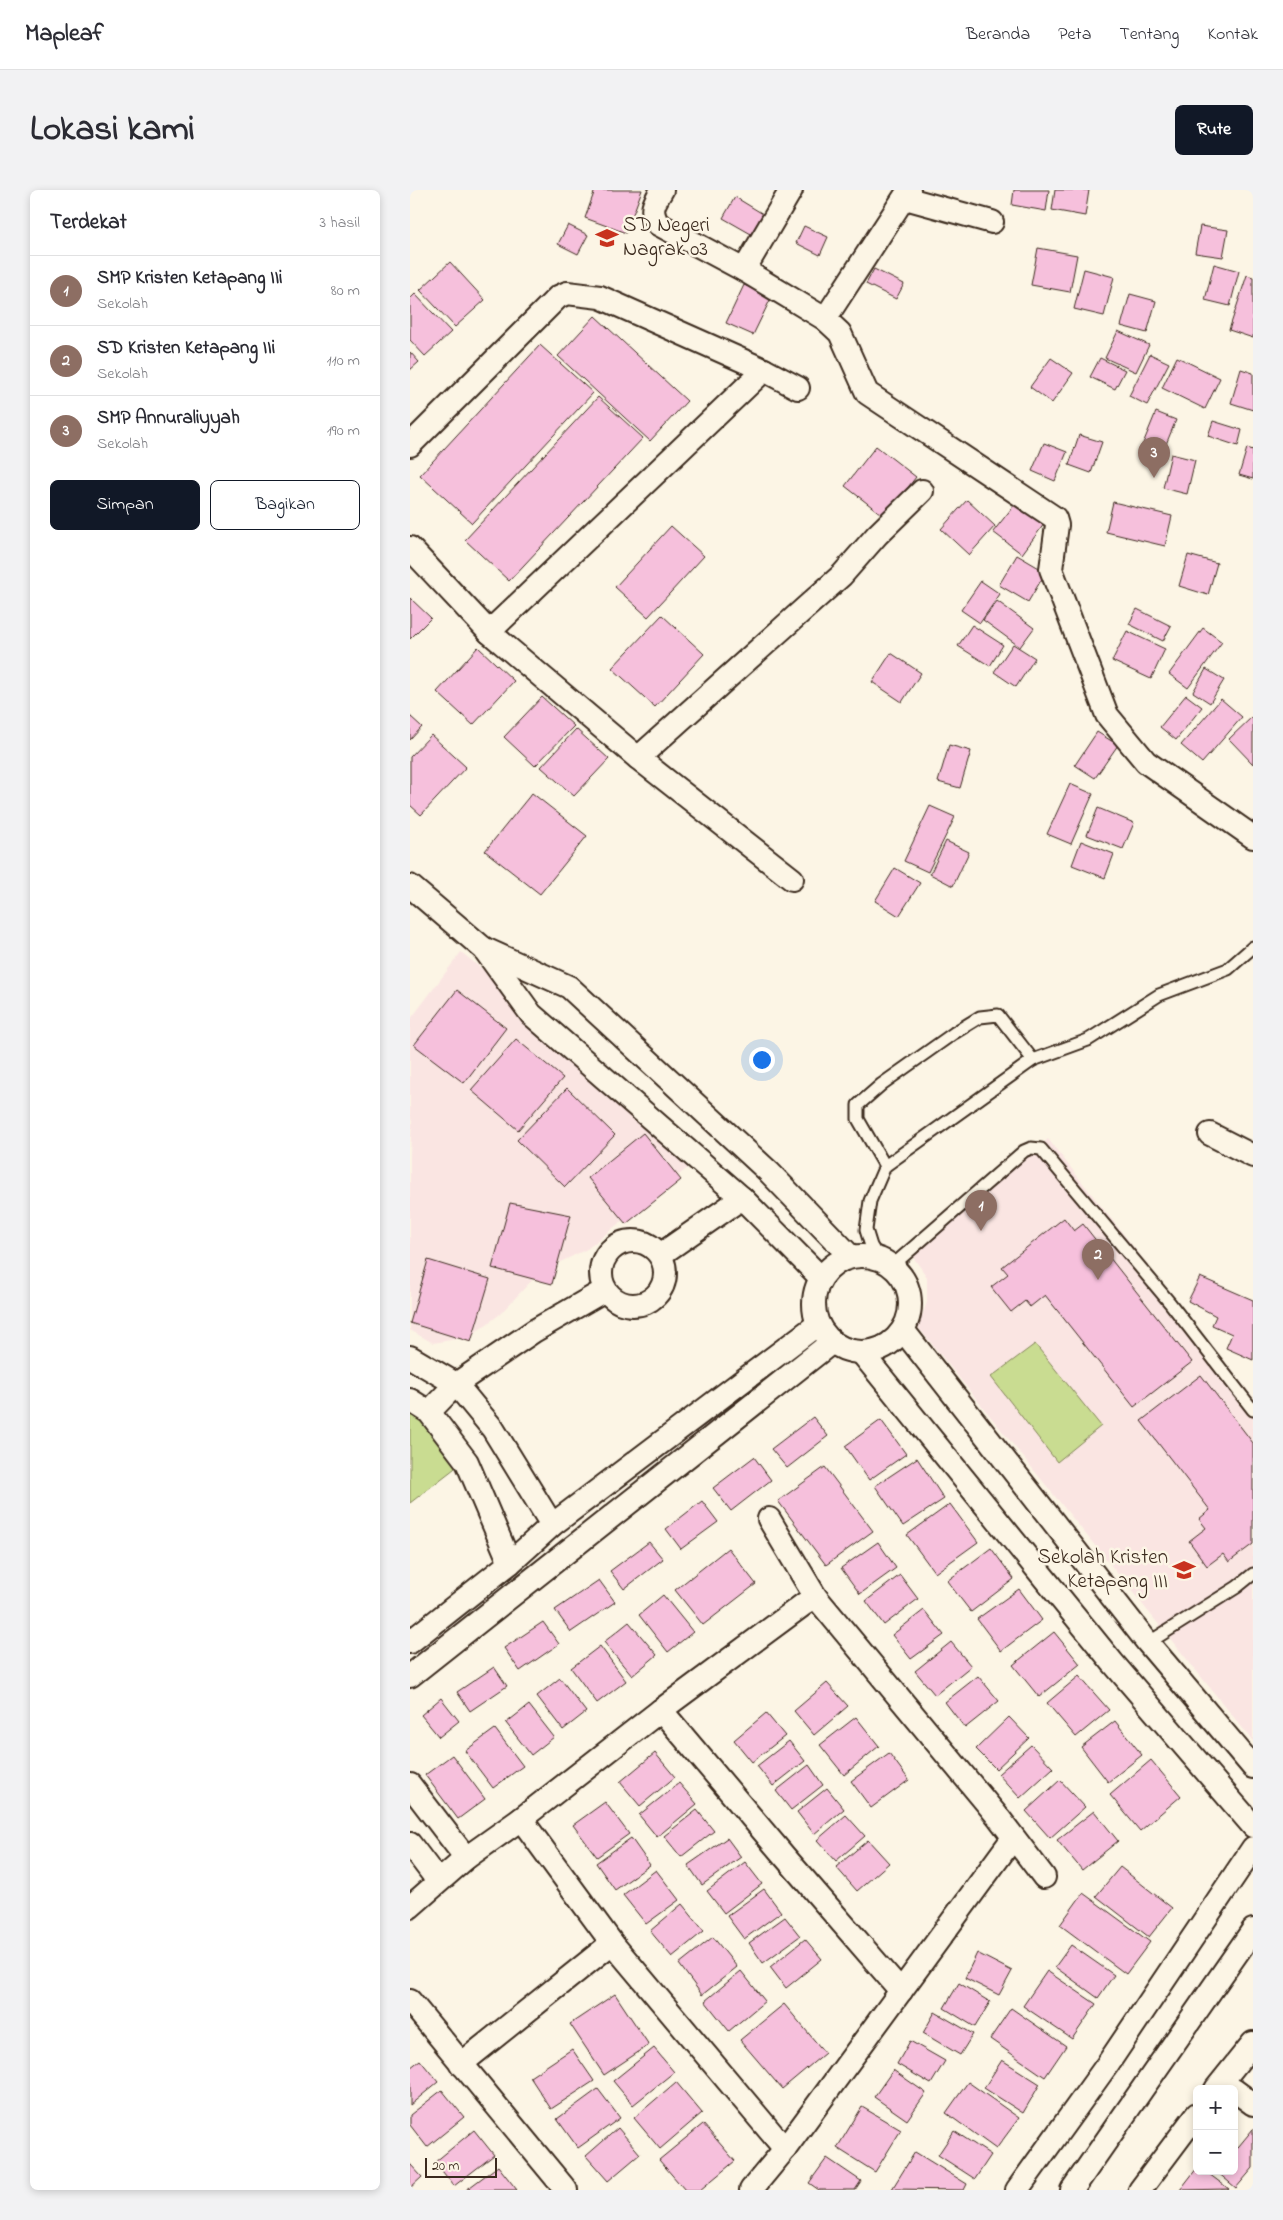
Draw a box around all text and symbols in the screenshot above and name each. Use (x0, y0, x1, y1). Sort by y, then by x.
text: Mapleaf (25, 17, 104, 52)
text: Beranda (966, 22, 1030, 48)
text: Peta (1058, 22, 1091, 48)
text: Tentang (1119, 22, 1179, 48)
text: Kontak (1207, 22, 1258, 48)
text: Lokasi kami (30, 105, 195, 156)
button: Rute (1175, 105, 1253, 155)
text: Terdekat (50, 208, 127, 238)
text: 3 hasil (319, 211, 360, 235)
place label: SD Negeri Nagrak 03 (623, 211, 710, 267)
school or university icon: SD Negeri Nagrak 03 (594, 225, 620, 251)
text: SMP Kristen Ketapang IIi (97, 265, 283, 292)
text: 1 (63, 279, 69, 303)
text: 80 m (331, 279, 360, 303)
text: Sekolah (97, 292, 148, 316)
text: SD Kristen Ketapang IIi (97, 335, 275, 362)
text: 2 (62, 349, 70, 373)
text: 110 m (326, 349, 360, 373)
text: Sekolah (97, 362, 148, 386)
text: SMP Annuraliyyah (97, 405, 240, 432)
text: 3 (63, 419, 69, 443)
text: 190 m (327, 419, 360, 443)
text: Sekolah (97, 432, 148, 456)
pin: 3 (1138, 437, 1170, 478)
button: Simpan (50, 480, 200, 530)
button: Bagikan (210, 480, 360, 530)
your location (749, 1047, 775, 1073)
pin: 1 (965, 1190, 997, 1231)
pin: 2 (1082, 1239, 1114, 1280)
place label: Sekolah Kristen Ketapang III (1038, 1543, 1168, 1599)
school or university icon: Sekolah Kristen Ketapang III (1171, 1557, 1197, 1583)
map controls (1193, 2085, 1238, 2175)
button: + (1193, 2085, 1238, 2130)
button: − (1193, 2130, 1238, 2175)
scale bar (425, 2155, 498, 2178)
text: 20 m (432, 2156, 459, 2177)

